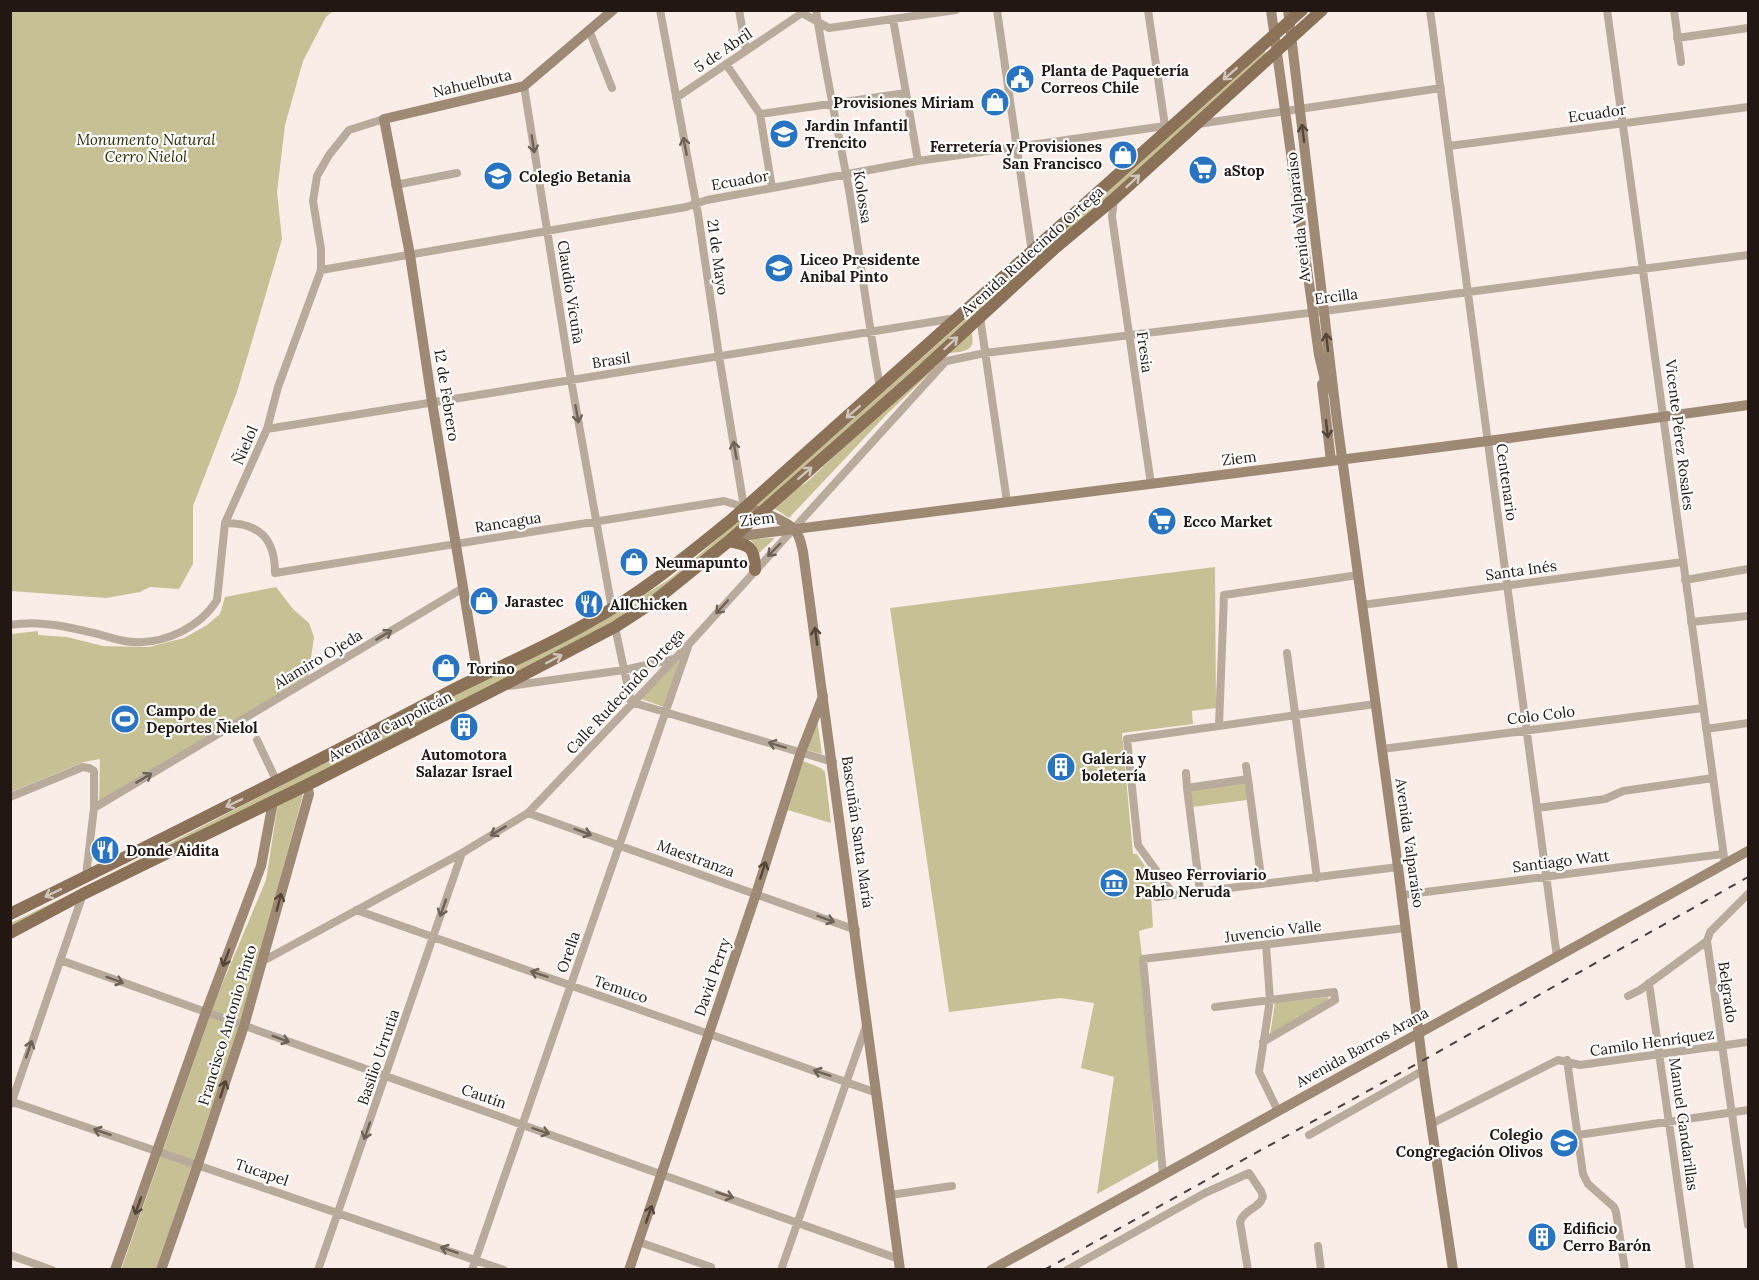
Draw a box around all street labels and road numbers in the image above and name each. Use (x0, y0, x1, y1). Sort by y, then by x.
street label: 5 de Abril (690, 24, 756, 76)
street label: Nahuelbuta (431, 65, 514, 101)
street label: Ecuador (1567, 99, 1628, 126)
street label: Avenida Valparaíso (1282, 151, 1314, 284)
street label: Ecuador (710, 165, 771, 194)
street label: Kolossa (849, 169, 877, 225)
street label: Avenida Rudecindo Ortega (956, 182, 1107, 321)
street label: 21 de Mayo (703, 218, 733, 296)
street label: Claudio Vicuña (553, 239, 589, 345)
street label: Ercilla (1313, 284, 1359, 308)
street label: Fresia (1133, 330, 1157, 374)
street label: 12 de Febrero (430, 348, 464, 443)
street label: Brasil (590, 348, 632, 372)
street label: Vicente Pérez Rosales (1661, 358, 1699, 512)
street label: Ñielol (228, 423, 262, 467)
street label: Centenario (1492, 442, 1522, 522)
street label: Ziem (1221, 446, 1257, 470)
street label: Rancagua (473, 507, 543, 537)
street label: Ziem (739, 507, 775, 531)
street label: Santa Inés (1484, 556, 1558, 584)
street label: Calle Rudecindo Ortega (562, 624, 688, 758)
street label: Alamiro Ojeda (269, 625, 366, 693)
street label: Avenida Caupolicán (324, 687, 455, 766)
street label: Colo Colo (1506, 701, 1576, 729)
street label: Bascuñán Santa María (838, 755, 878, 910)
street label: Avenida Valparaíso (1391, 776, 1429, 909)
street label: Maestranza (655, 835, 738, 881)
street label: Santiago Watt (1511, 846, 1611, 876)
street label: Juvencio Valle (1222, 916, 1323, 946)
street label: Orella (552, 929, 584, 975)
street label: David Perry (690, 935, 734, 1019)
street label: Francisco Antonio Pinto (194, 942, 261, 1108)
street label: Belgrado (1714, 960, 1742, 1024)
street label: Temuco (591, 971, 651, 1007)
street label: Avenida Barros Arana (1291, 1003, 1432, 1092)
street label: Basilio Urrutia (353, 1006, 403, 1107)
street label: Camilo Henríquez (1589, 1024, 1715, 1060)
street label: Manuel Gandarillas (1665, 1056, 1703, 1192)
street label: Cautín (459, 1079, 509, 1113)
street label: Tucapel (233, 1154, 291, 1190)

